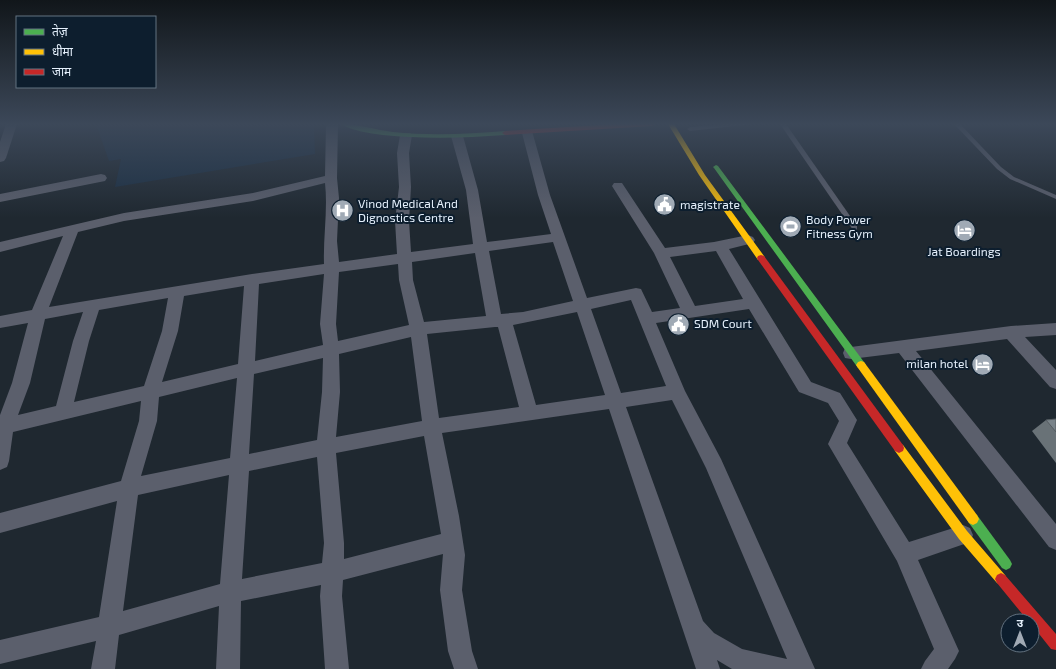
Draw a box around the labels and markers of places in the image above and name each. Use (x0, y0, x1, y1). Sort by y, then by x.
public building icon: magistrate (652, 192, 678, 218)
place label: Vinod Medical And Dignostics Centre (358, 196, 458, 224)
place label: magistrate (680, 197, 740, 211)
hospital icon: Vinod Medical And Dignostics Centre (330, 198, 356, 224)
place label: Body Power Fitness Gym (806, 212, 873, 240)
sports icon: Body Power Fitness Gym (778, 214, 804, 240)
hotel icon: Jat Boardings (951, 218, 977, 244)
place label: Jat Boardings (927, 244, 1001, 258)
public building icon: SDM Court (666, 311, 692, 337)
place label: SDM Court (694, 316, 752, 330)
hotel icon: milan hotel (970, 351, 996, 377)
place label: milan hotel (906, 356, 968, 370)

